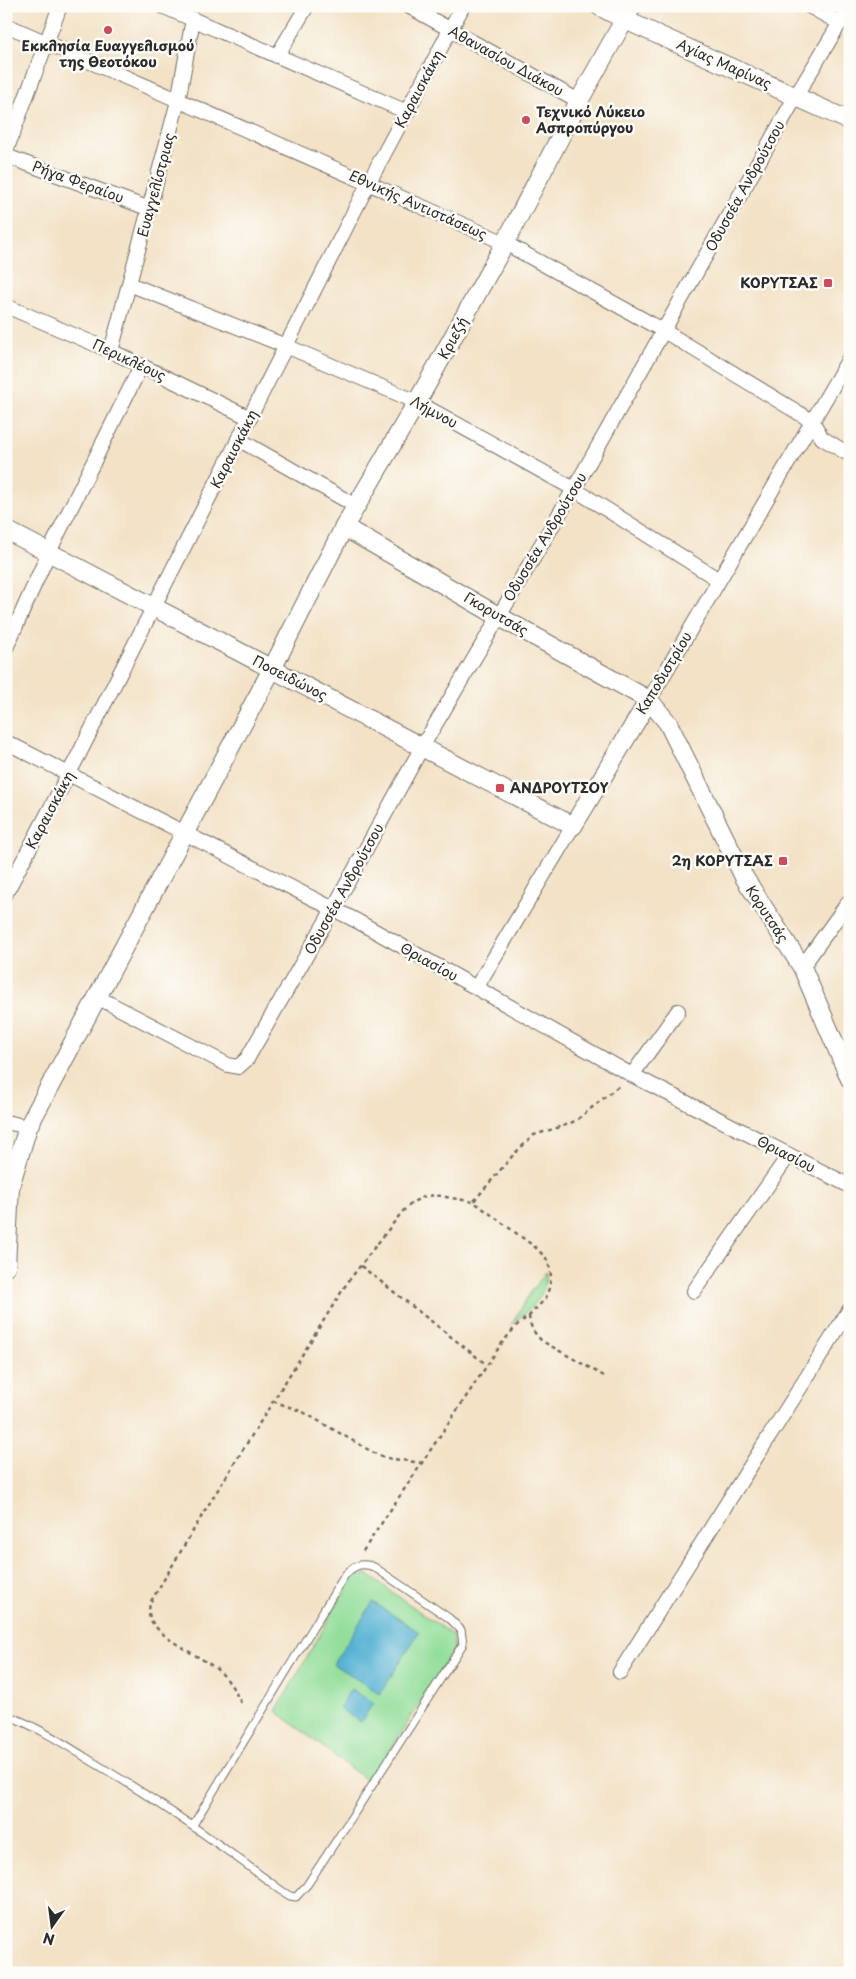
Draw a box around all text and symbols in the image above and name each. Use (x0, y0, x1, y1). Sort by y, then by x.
street label: Αθανασίου Διάκου (445, 20, 568, 101)
marker: Εκκλησία Ευαγγελισμού της Θεοτόκου (102, 24, 114, 36)
street label: Αγίας Μαρίνας (673, 33, 775, 94)
place label: Εκκλησία Ευαγγελισμού της Θεοτόκου (22, 35, 194, 72)
street label: Καραισκάκη (389, 46, 448, 131)
place label: Τεχνικό Λύκειο Ασπροπύργου (535, 101, 645, 138)
marker: Τεχνικό Λύκειο Ασπροπύργου (520, 114, 532, 126)
street label: Οδυσσέα Ανδρούτσου (700, 116, 789, 255)
street label: Ευαγγελίστριας (131, 130, 180, 239)
street label: Ρήγα Φεραίου (29, 155, 127, 208)
street label: Εθνικής Αντιστάσεως (346, 165, 490, 244)
place label: ΚΟΡΥΤΣΑΣ (740, 272, 818, 293)
marker: ΚΟΡΥΤΣΑΣ (822, 277, 834, 289)
street label: Κριεζή (432, 313, 473, 363)
street label: Περικλέους (89, 333, 170, 386)
street label: Λήμνου (407, 390, 462, 433)
street label: Καραισκάκη (205, 406, 262, 492)
street label: Οδυσσέα Ανδρούτσου (498, 468, 591, 605)
street label: Γκορυτσάς (460, 587, 532, 640)
street label: Καποδιστρίου (631, 627, 697, 718)
street label: Ποσειδώνος (249, 650, 331, 705)
street label: Καραισκάκη (20, 767, 79, 852)
place label: ΑΝΔΡΟΥΤΣΟΥ (510, 777, 609, 798)
marker: ΑΝΔΡΟΥΤΣΟΥ (494, 782, 506, 794)
street label: Οδυσσέα Ανδρούτσου (299, 819, 388, 958)
place label: 2η ΚΟΡΥΤΣΑΣ (672, 850, 773, 871)
marker: 2η ΚΟΡΥΤΣΑΣ (777, 855, 789, 867)
street label: Κορυτσάς (741, 881, 794, 947)
street label: Θριασίου (397, 937, 462, 986)
street label: Θριασίου (753, 1130, 819, 1177)
north arrow (28, 1902, 78, 1952)
text: N (41, 1928, 57, 1951)

